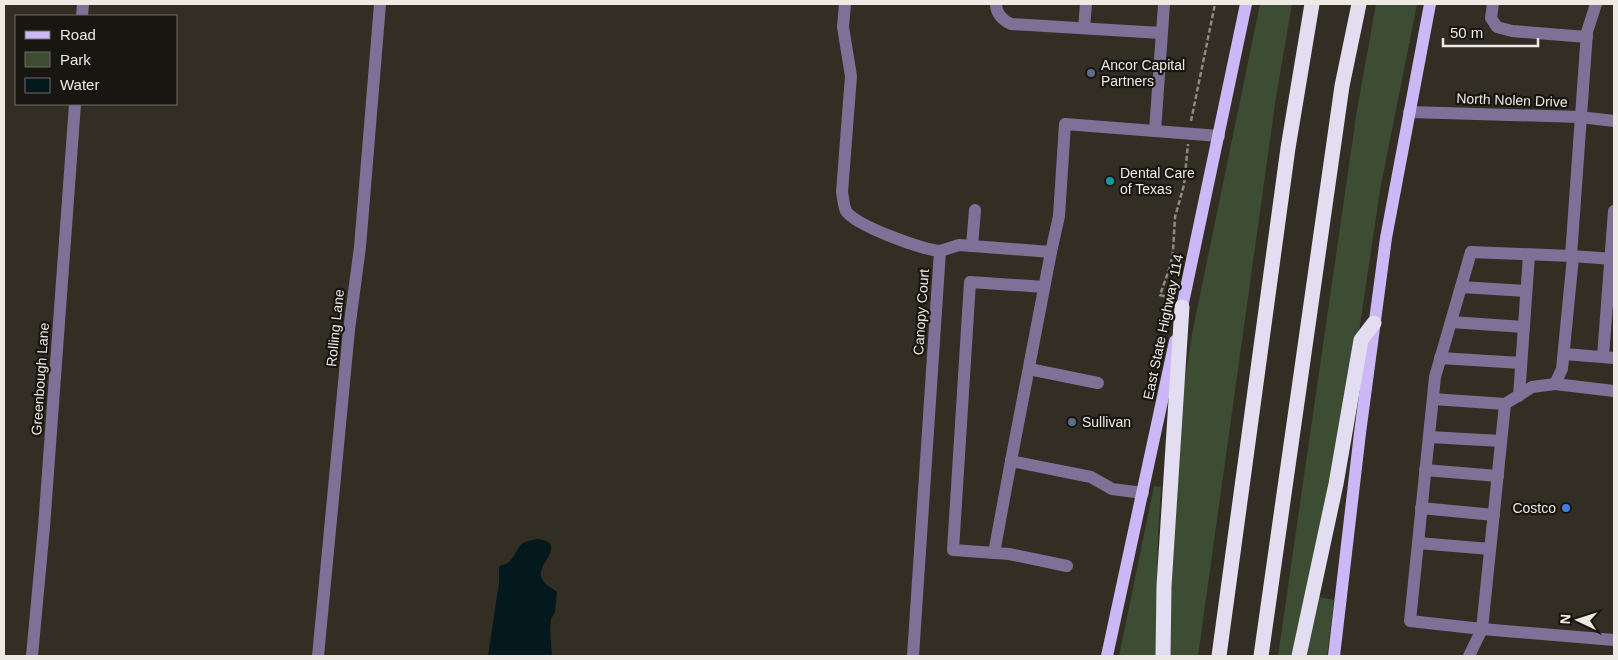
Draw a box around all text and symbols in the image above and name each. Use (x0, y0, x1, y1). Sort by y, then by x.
legend (15, 15, 178, 105)
scale bar (1443, 15, 1538, 47)
text: 50 m (1450, 24, 1483, 41)
text: Road (60, 26, 96, 43)
text: Park (60, 51, 91, 68)
place label: Ancor Capital Partners (1101, 57, 1185, 89)
marker: Ancor Capital Partners (1085, 67, 1097, 79)
text: Water (60, 76, 99, 93)
street label: North Nolen Drive (1456, 90, 1568, 110)
place label: Dental Care of Texas (1120, 165, 1195, 197)
marker: Dental Care of Texas (1104, 175, 1116, 187)
street label: East State Highway 114 (1140, 253, 1186, 401)
street label: Canopy Court (910, 268, 932, 356)
street label: Rolling Lane (323, 288, 347, 368)
street label: Greenbough Lane (28, 322, 52, 436)
place label: Sullivan (1082, 414, 1131, 430)
marker: Sullivan (1066, 416, 1078, 428)
place label: Costco (1512, 500, 1556, 516)
marker: Costco (1560, 502, 1572, 514)
north arrow (1553, 595, 1603, 645)
text: N (1557, 613, 1573, 625)

